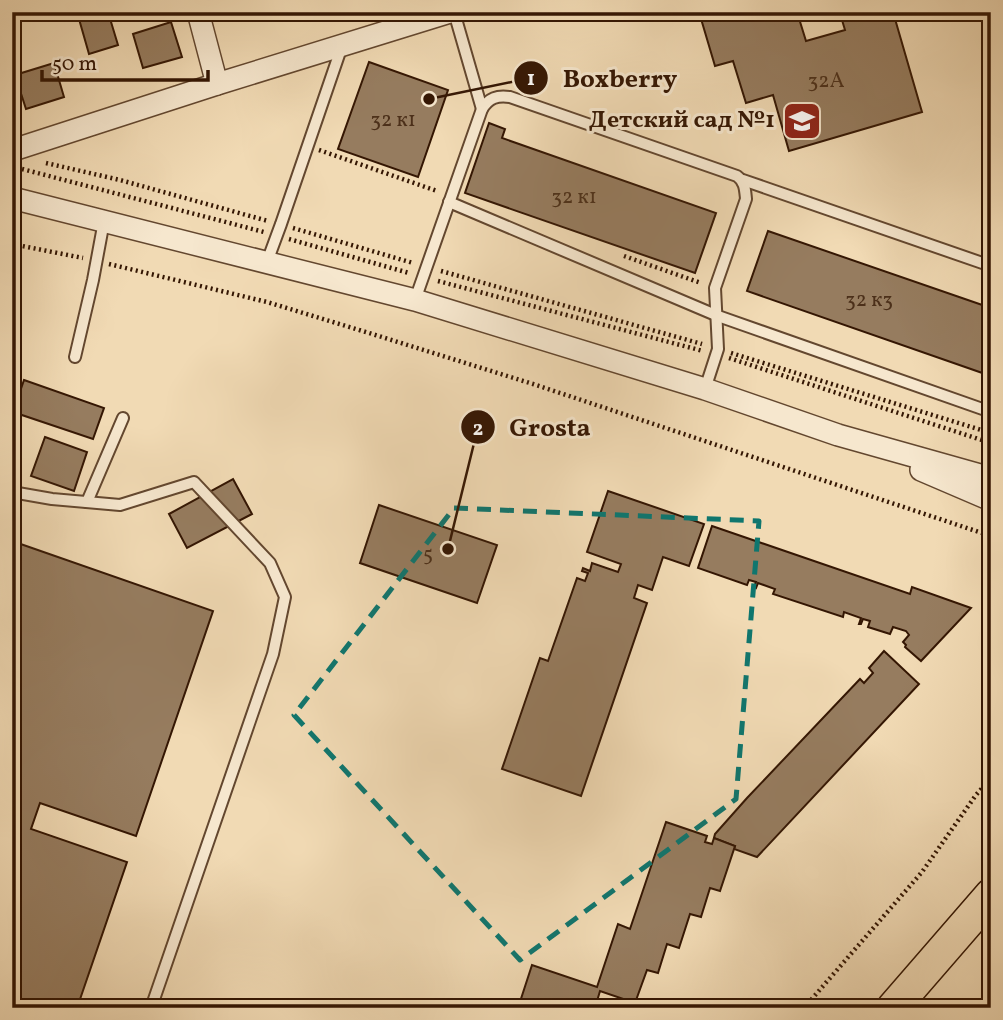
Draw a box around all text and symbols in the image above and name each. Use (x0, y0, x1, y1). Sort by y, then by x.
scale bar (42, 38, 208, 82)
text: 50 m (52, 50, 97, 79)
callout: Boxberry (514, 54, 691, 101)
text: Boxberry (563, 62, 678, 98)
text: 1 (527, 65, 535, 94)
house number: 32А (808, 67, 845, 96)
school or university icon: Детский сад №1 (781, 100, 823, 142)
place label: Детский сад №1 (589, 104, 775, 138)
house number: 32 к1 (370, 106, 416, 135)
house number: 32 к1 (551, 183, 597, 212)
house number: 32 к3 (845, 286, 893, 315)
callout: Grosta (460, 404, 605, 451)
text: Grosta (509, 411, 591, 447)
text: 2 (473, 415, 483, 444)
house number: 5 (423, 540, 433, 569)

